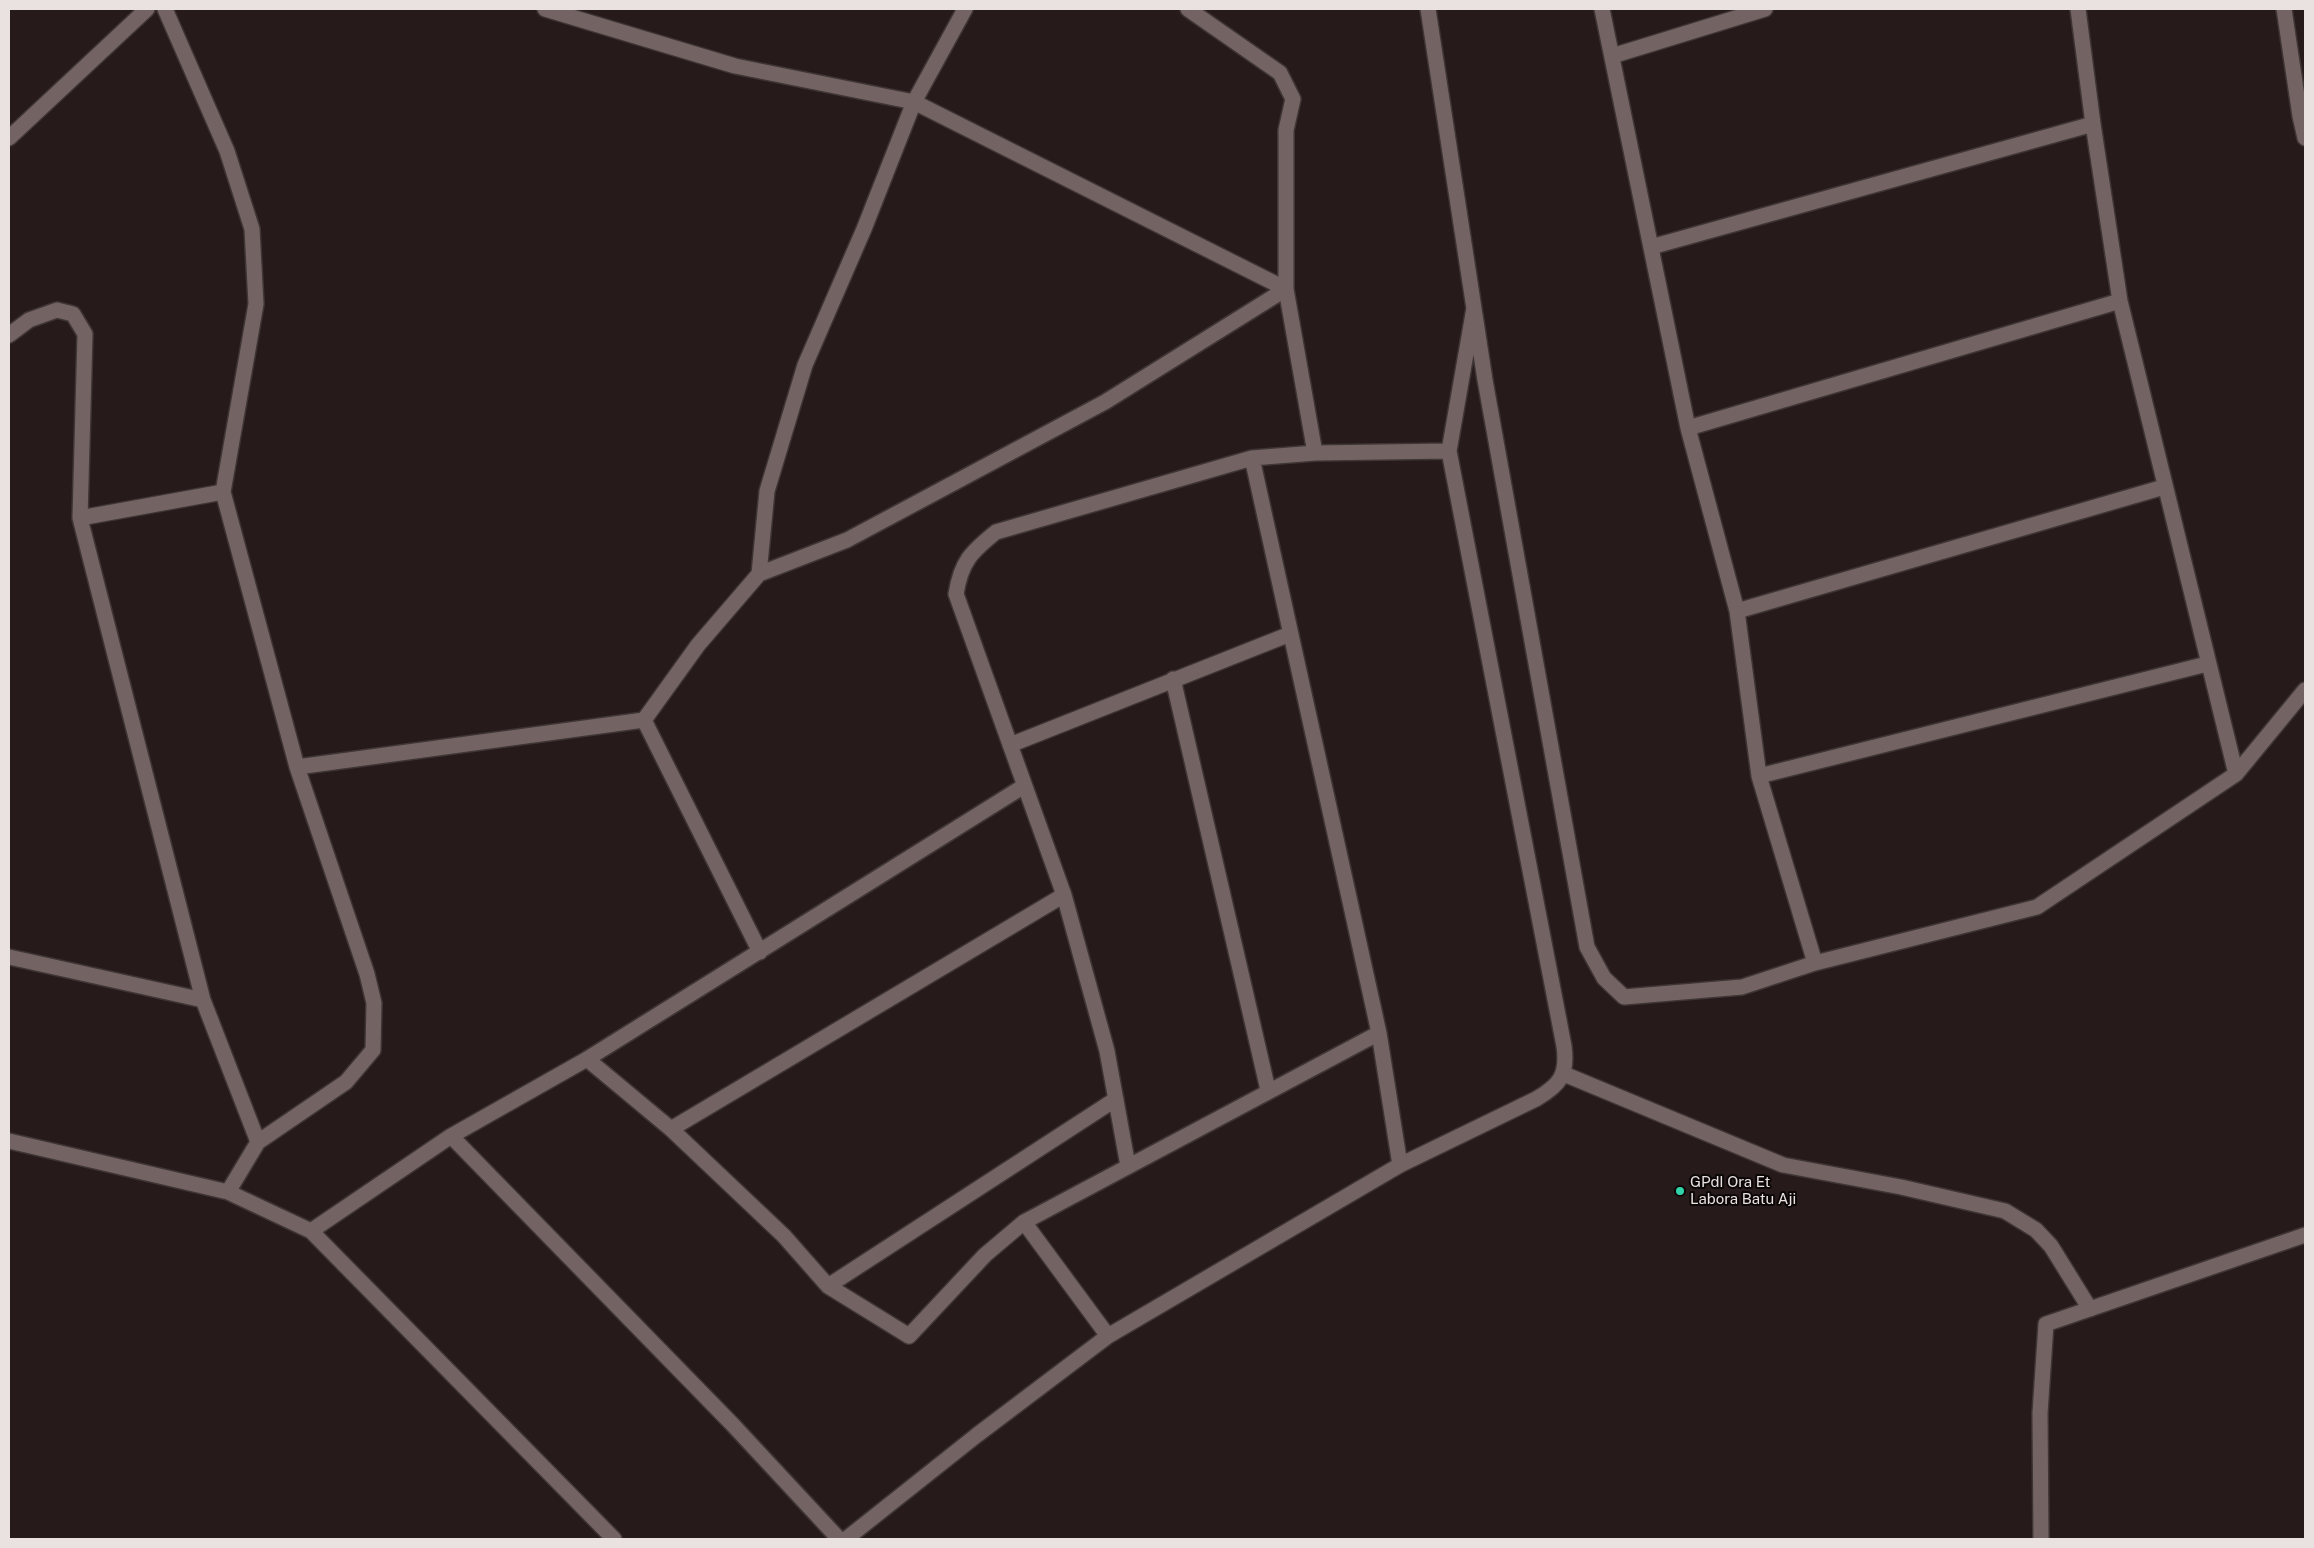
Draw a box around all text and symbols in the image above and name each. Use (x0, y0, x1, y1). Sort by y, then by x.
place label: GPdI Ora Et Labora Batu Aji (1690, 1173, 1796, 1208)
marker: GPdI Ora Et Labora Batu Aji (1674, 1185, 1686, 1197)

